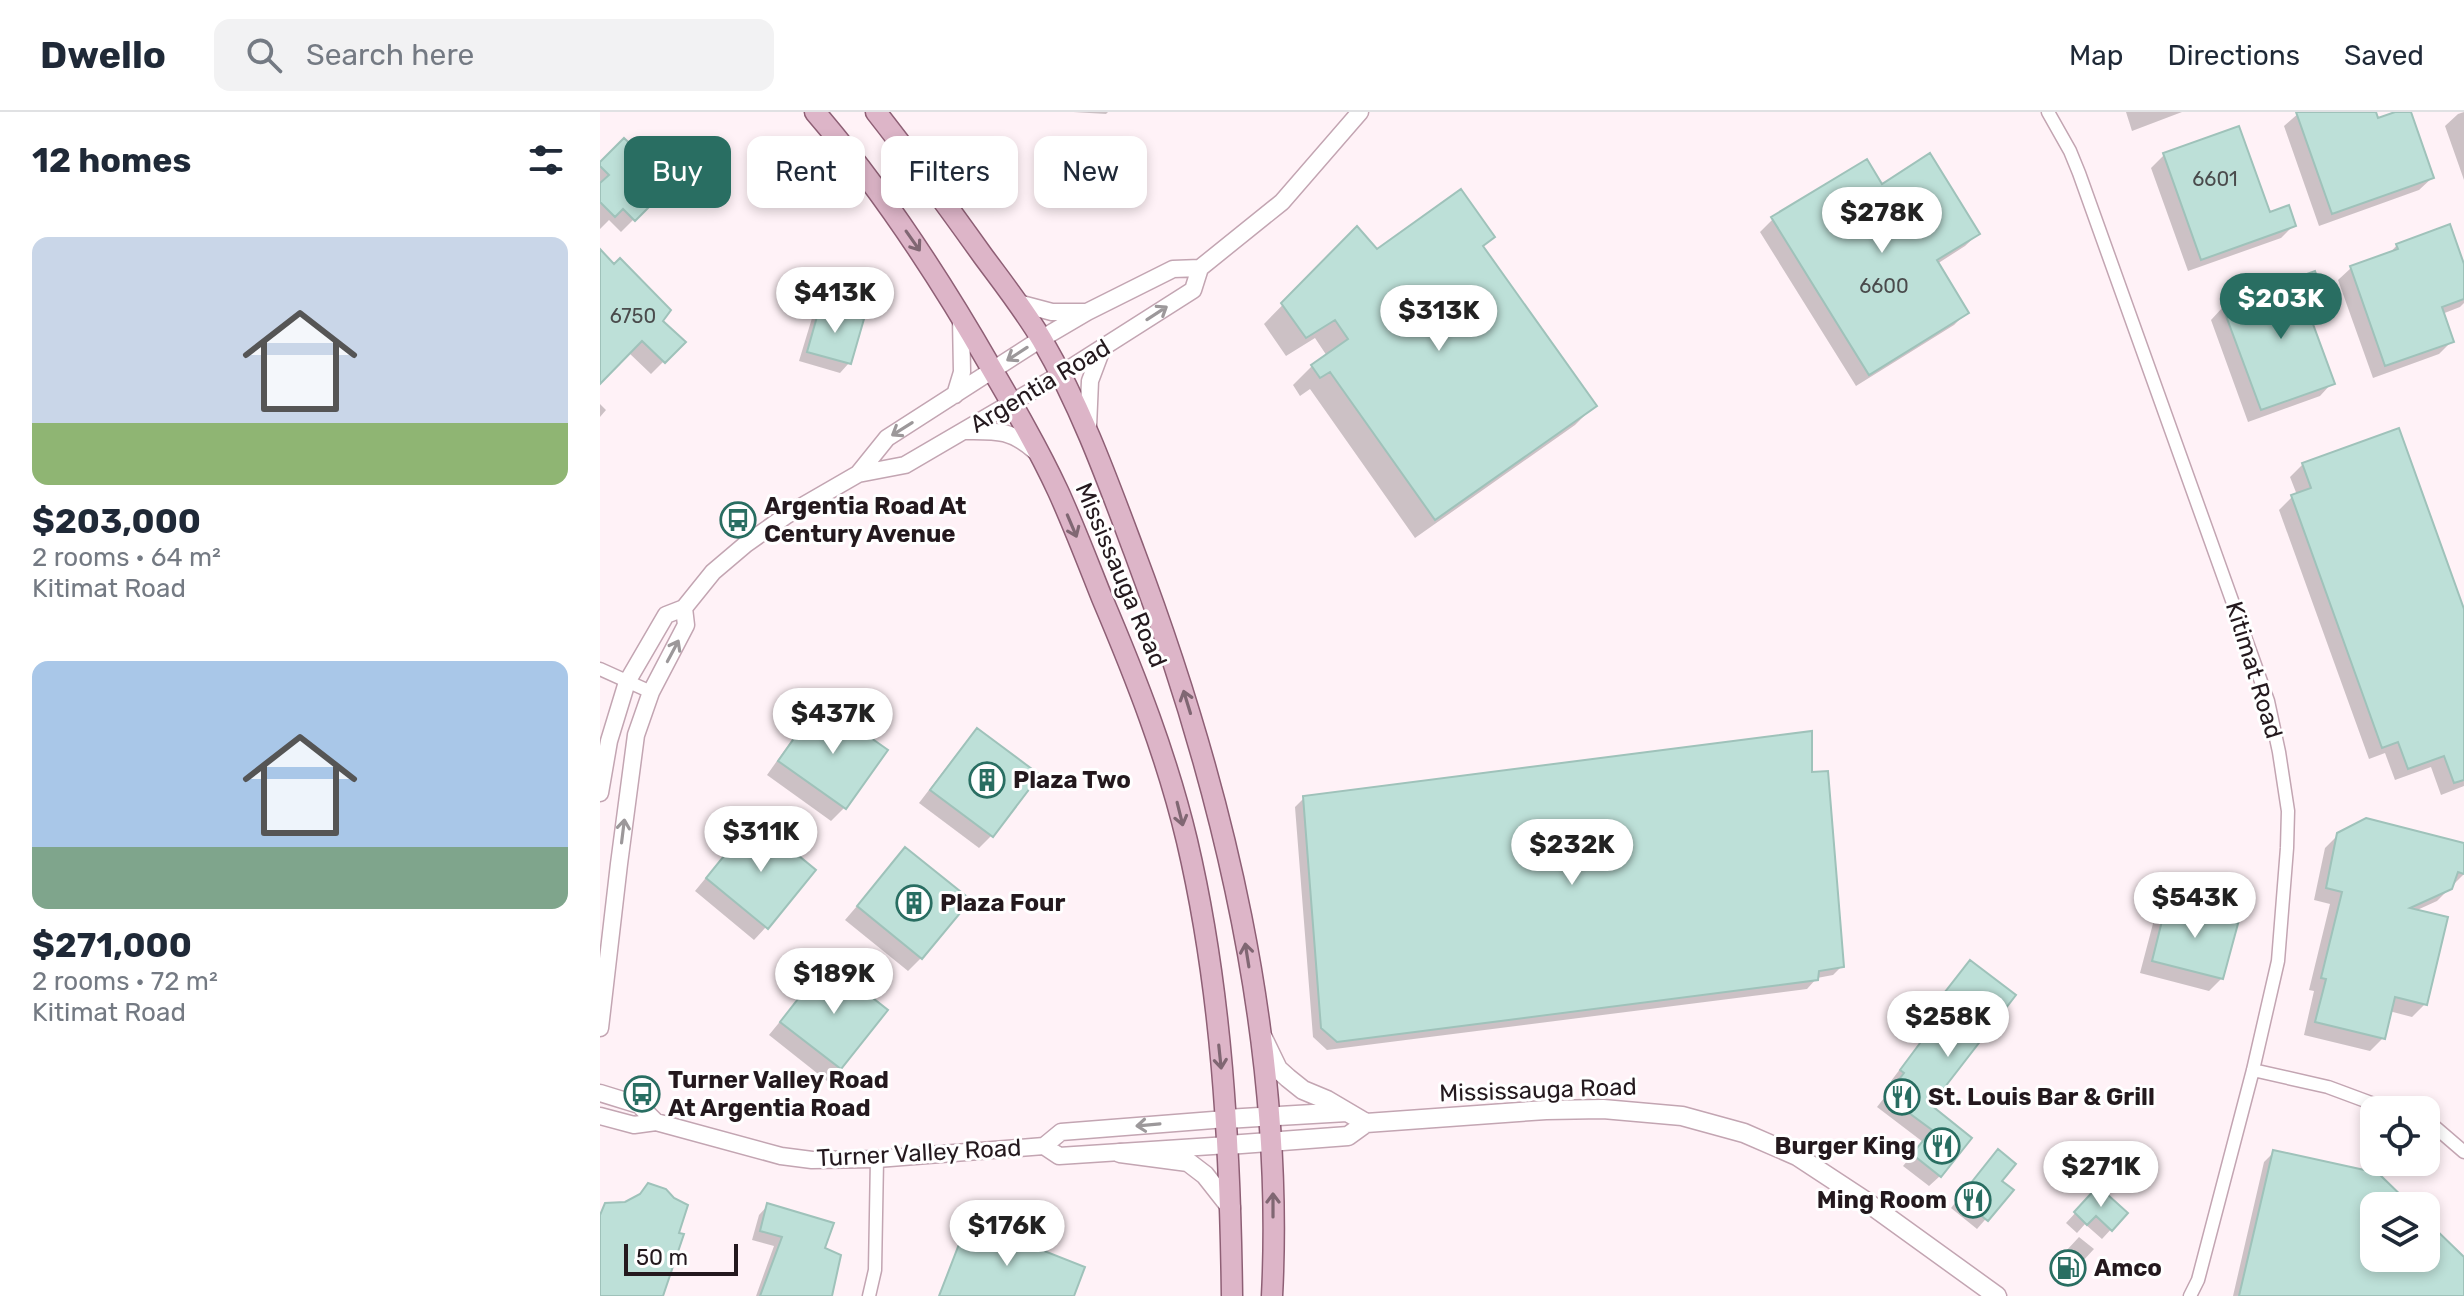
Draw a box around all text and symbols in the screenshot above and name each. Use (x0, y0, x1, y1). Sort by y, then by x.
search box (214, 19, 774, 91)
text: Dwello (40, 32, 166, 78)
icon: search (242, 33, 286, 77)
text: Search here (306, 37, 474, 73)
text: Map (2069, 39, 2123, 72)
text: Directions (2167, 39, 2300, 72)
text: Saved (2344, 39, 2424, 72)
chip: Buy (624, 136, 731, 208)
chip: Rent (747, 136, 865, 208)
chip: Filters (881, 136, 1018, 208)
chip: New (1034, 136, 1147, 208)
icon: filters (524, 138, 568, 182)
text: 12 homes (32, 140, 191, 181)
house number: 6601 (2192, 167, 2238, 191)
pin: $278K (1826, 187, 1938, 255)
text: $278K (1840, 197, 1924, 228)
one-way arrow (905, 230, 921, 252)
pin: $413K (779, 267, 891, 335)
pin: $203K (2225, 273, 2337, 341)
house number: 6600 (1859, 274, 1909, 298)
text: $413K (794, 277, 876, 308)
text: $203K (2238, 283, 2324, 314)
pin: $313K (1383, 285, 1495, 353)
icon: home (228, 289, 372, 433)
text: $313K (1398, 295, 1480, 326)
house number: 6750 (610, 304, 656, 328)
one-way arrow (1146, 305, 1168, 322)
street label: Argentia Road (965, 333, 1115, 439)
one-way arrow (1006, 347, 1029, 363)
one-way arrow (891, 420, 913, 437)
street label: Mississauga Road (1069, 479, 1173, 671)
place label: Argentia Road At Century Avenue (764, 492, 967, 548)
text: $203,000 (32, 501, 201, 542)
bus stop icon: Argentia Road At Century Avenue (719, 501, 757, 539)
one-way arrow (1066, 513, 1081, 538)
text: 2 rooms · 64 m² (32, 542, 221, 573)
text: Kitimat Road (32, 573, 186, 604)
street label: Kitimat Road (2220, 598, 2288, 742)
one-way arrow (665, 640, 681, 663)
pin: $437K (777, 688, 889, 756)
one-way arrow (1179, 690, 1194, 716)
text: $437K (791, 698, 875, 729)
icon: home (228, 713, 372, 857)
building icon: Plaza Two (968, 761, 1006, 799)
place label: Plaza Two (1013, 766, 1131, 794)
one-way arrow (1174, 801, 1189, 827)
pin: $311K (705, 806, 817, 874)
text: $311K (722, 816, 800, 847)
one-way arrow (615, 818, 630, 845)
pin: $232K (1516, 819, 1628, 887)
text: $232K (1529, 829, 1615, 860)
pin: $543K (2139, 872, 2251, 940)
text: $543K (2152, 882, 2238, 913)
building icon: Plaza Four (895, 884, 933, 922)
place label: Plaza Four (940, 889, 1065, 917)
text: $271,000 (32, 925, 192, 966)
one-way arrow (1239, 943, 1254, 968)
pin: $189K (778, 948, 890, 1016)
text: $189K (793, 958, 875, 989)
text: 2 rooms · 72 m² (32, 966, 218, 997)
pin: $258K (1892, 991, 2004, 1059)
text: Kitimat Road (32, 997, 186, 1028)
text: $258K (1905, 1001, 1991, 1032)
one-way arrow (1212, 1043, 1227, 1070)
place label: Turner Valley Road At Argentia Road (668, 1066, 889, 1122)
street label: Mississauga Road (1439, 1073, 1637, 1107)
bus stop icon: Turner Valley Road At Argentia Road (623, 1075, 661, 1113)
restaurant icon: St. Louis Bar & Grill (1883, 1078, 1921, 1116)
place label: St. Louis Bar & Grill (1928, 1083, 2155, 1111)
map controls (2360, 1096, 2440, 1272)
button: locate (2360, 1096, 2440, 1176)
one-way arrow (1135, 1118, 1162, 1133)
restaurant icon: Burger King (1923, 1127, 1961, 1165)
place label: Burger King (1775, 1132, 1916, 1160)
street label: Turner Valley Road (816, 1134, 1022, 1172)
pin: $271K (2045, 1141, 2157, 1209)
text: $271K (2061, 1151, 2141, 1182)
restaurant icon: Ming Room (1954, 1181, 1992, 1219)
place label: Ming Room (1817, 1186, 1947, 1214)
one-way arrow (1266, 1192, 1281, 1219)
button: layers (2360, 1192, 2440, 1272)
pin: $176K (951, 1200, 1063, 1268)
text: $176K (968, 1210, 1046, 1241)
scale bar (624, 1240, 738, 1276)
text: 50 m (636, 1244, 688, 1271)
fuel station icon: Amco (2049, 1249, 2087, 1287)
place label: Amco (2094, 1254, 2162, 1282)

